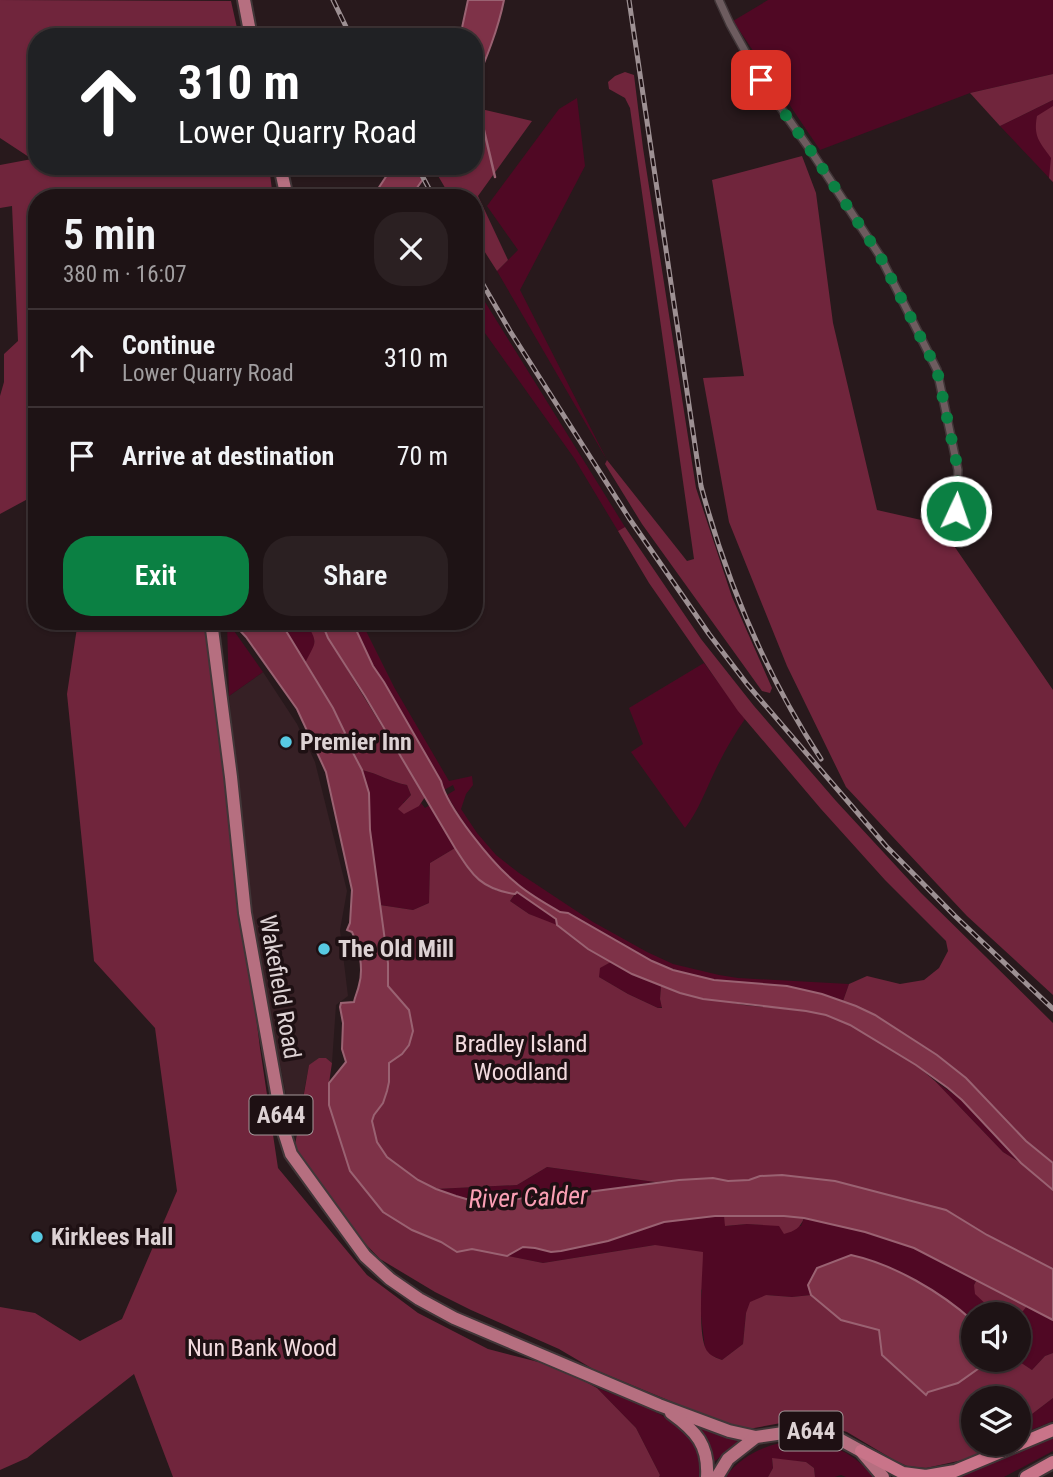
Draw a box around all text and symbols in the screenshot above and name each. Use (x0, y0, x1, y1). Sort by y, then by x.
pin (731, 50, 791, 110)
text: 310 m (178, 54, 300, 111)
icon: ahead (63, 56, 154, 147)
icon: arrive (742, 61, 780, 99)
text: Lower Quarry Road (178, 113, 417, 151)
text: 5 min (63, 210, 156, 259)
button: close (374, 212, 448, 286)
text: 380 m · 16:07 (63, 261, 187, 288)
text: Continue (122, 330, 215, 360)
icon: ahead (63, 339, 101, 377)
text: 310 m (384, 343, 448, 373)
text: Lower Quarry Road (122, 360, 294, 387)
icon: arrive (63, 437, 101, 475)
text: Arrive at destination (122, 441, 334, 471)
text: 70 m (397, 441, 448, 471)
position arrow (919, 474, 993, 548)
button: Exit (63, 536, 249, 616)
button: Share (263, 536, 448, 616)
place label: Premier Inn (300, 728, 412, 756)
marker: Premier Inn (278, 734, 294, 750)
street label: Wakefield Road (254, 913, 306, 1061)
place label: The Old Mill (338, 935, 454, 963)
marker: The Old Mill (316, 941, 332, 957)
park label: Bradley Island Woodland (455, 1030, 587, 1086)
road number: A644 (250, 1096, 312, 1134)
water label: River Calder (468, 1180, 590, 1214)
place label: Kirklees Hall (51, 1223, 173, 1251)
marker: Kirklees Hall (29, 1229, 45, 1245)
map controls (961, 1302, 1031, 1456)
button: sound (961, 1302, 1031, 1372)
park label: Nun Bank Wood (187, 1334, 337, 1362)
button: layers (961, 1386, 1031, 1456)
road number: A644 (780, 1412, 842, 1450)

